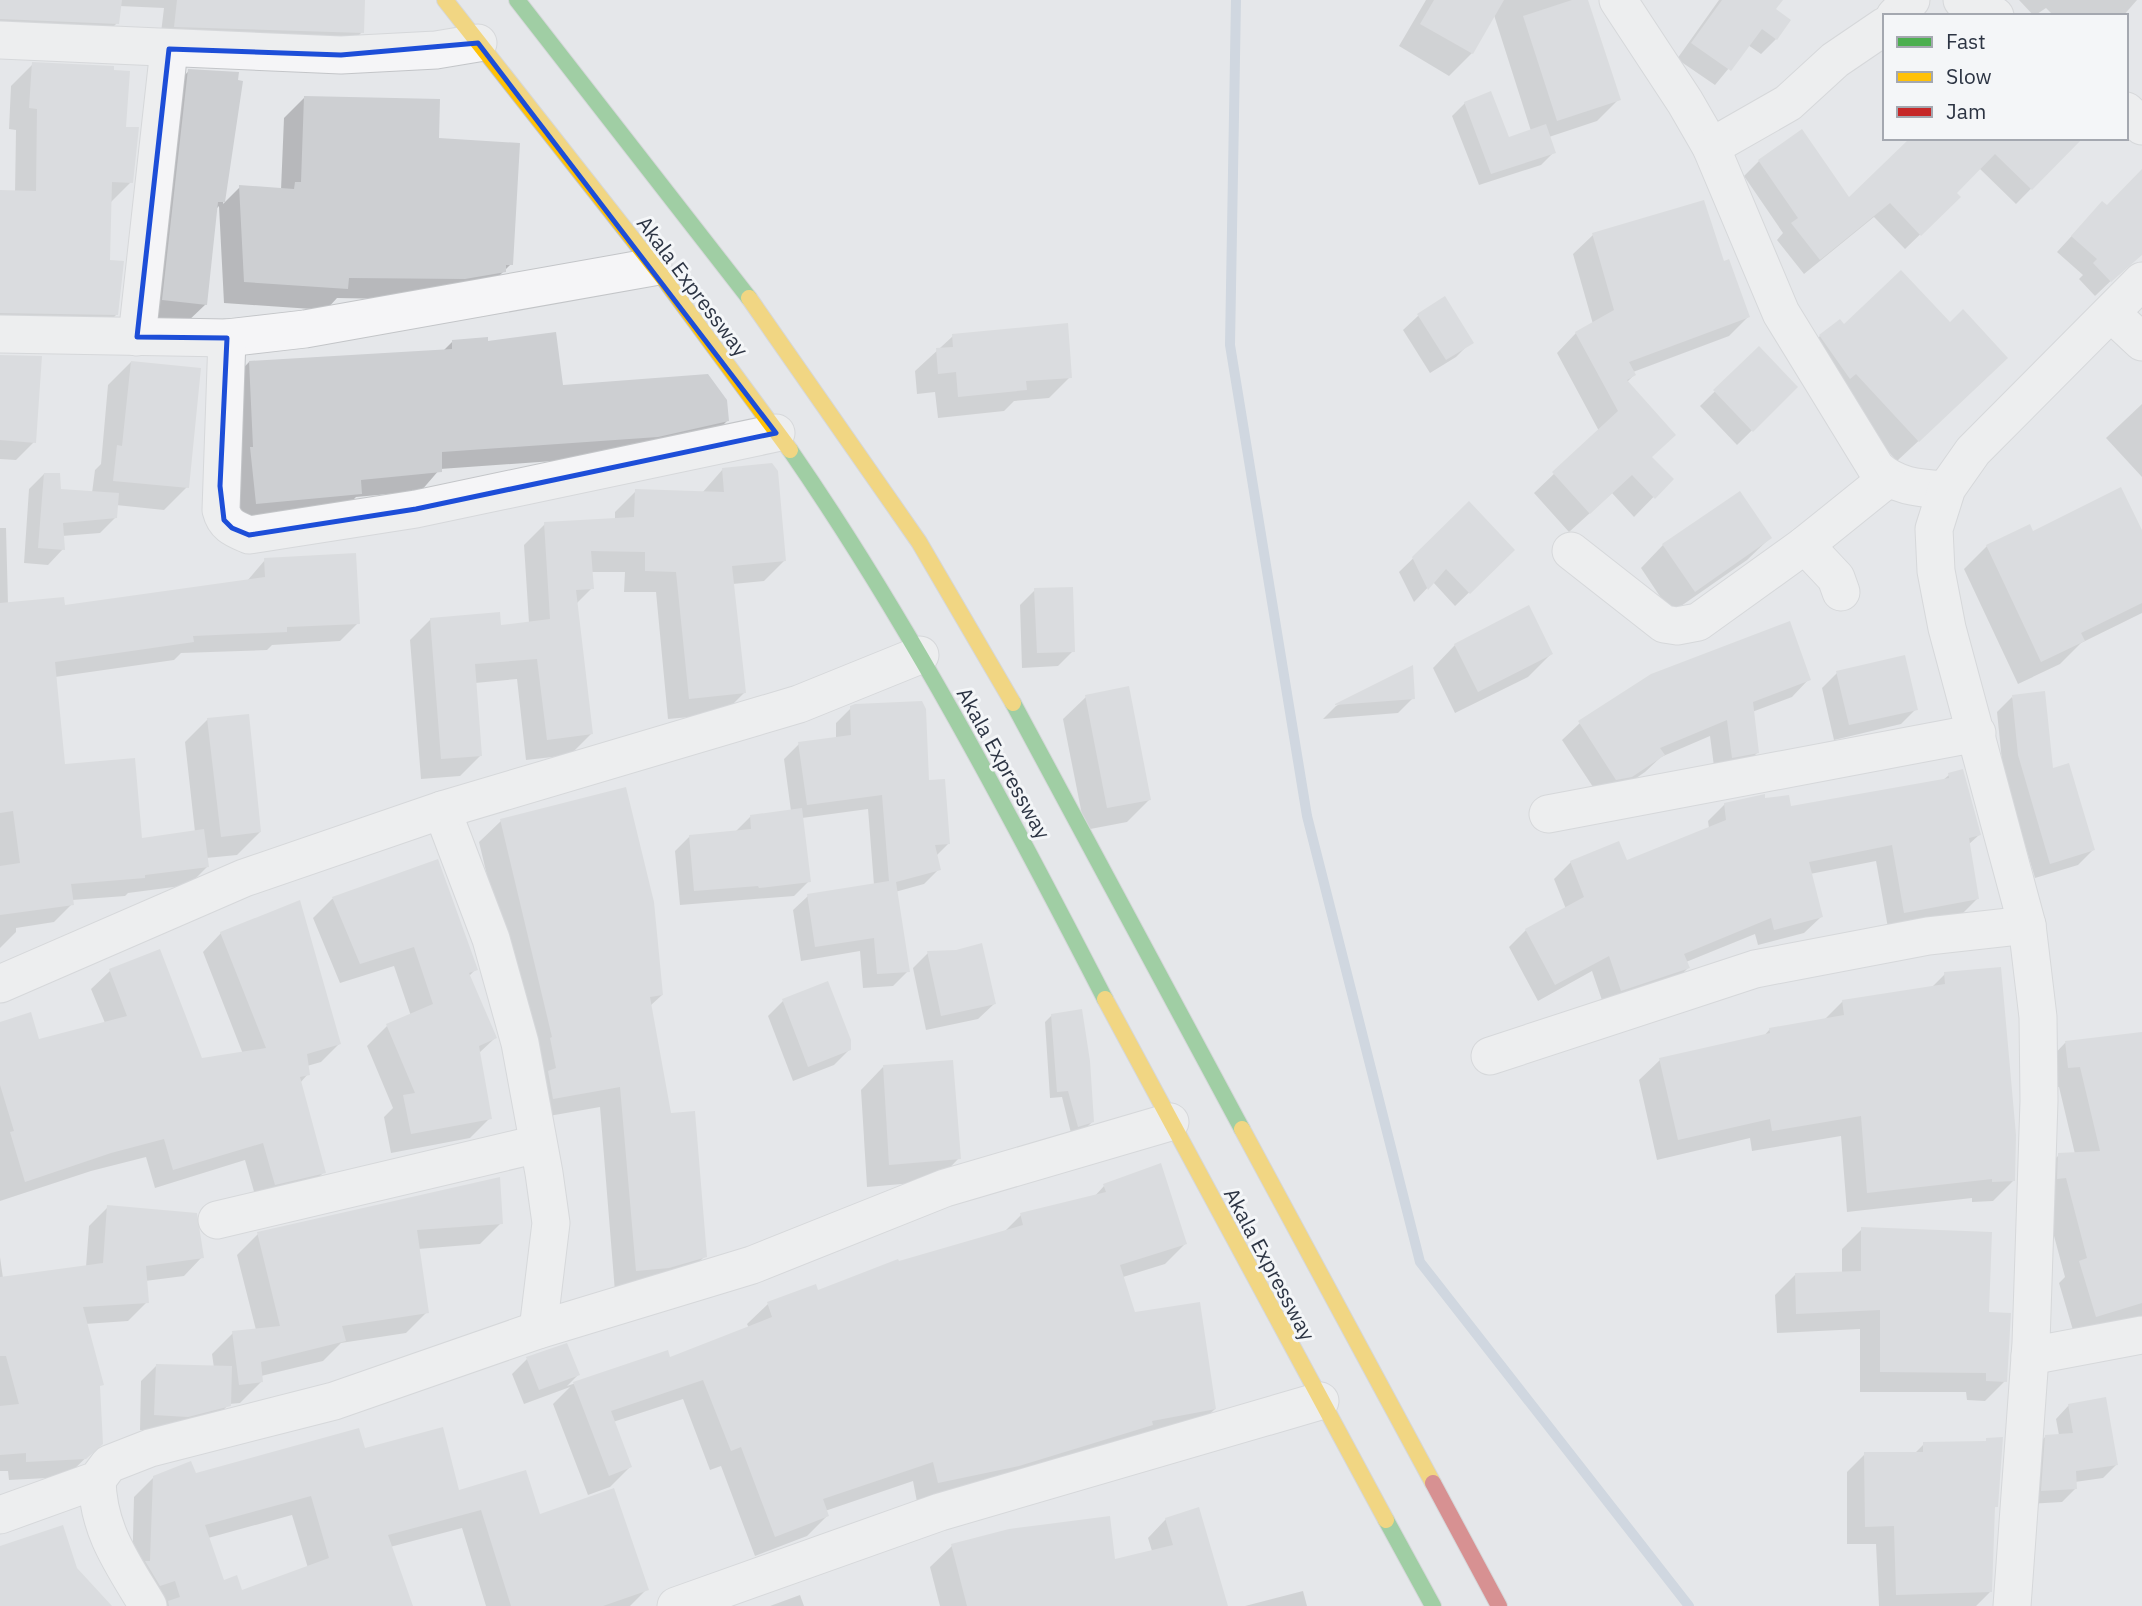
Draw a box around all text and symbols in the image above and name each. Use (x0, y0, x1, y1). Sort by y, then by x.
legend (1883, 14, 2128, 140)
text: Fast (1946, 27, 1986, 55)
text: Slow (1946, 62, 1992, 90)
text: Jam (1946, 97, 1986, 125)
street label: Akala Expressway (631, 210, 755, 362)
street label: Akala Expressway (951, 682, 1058, 844)
street label: Akala Expressway (1218, 1183, 1322, 1346)

